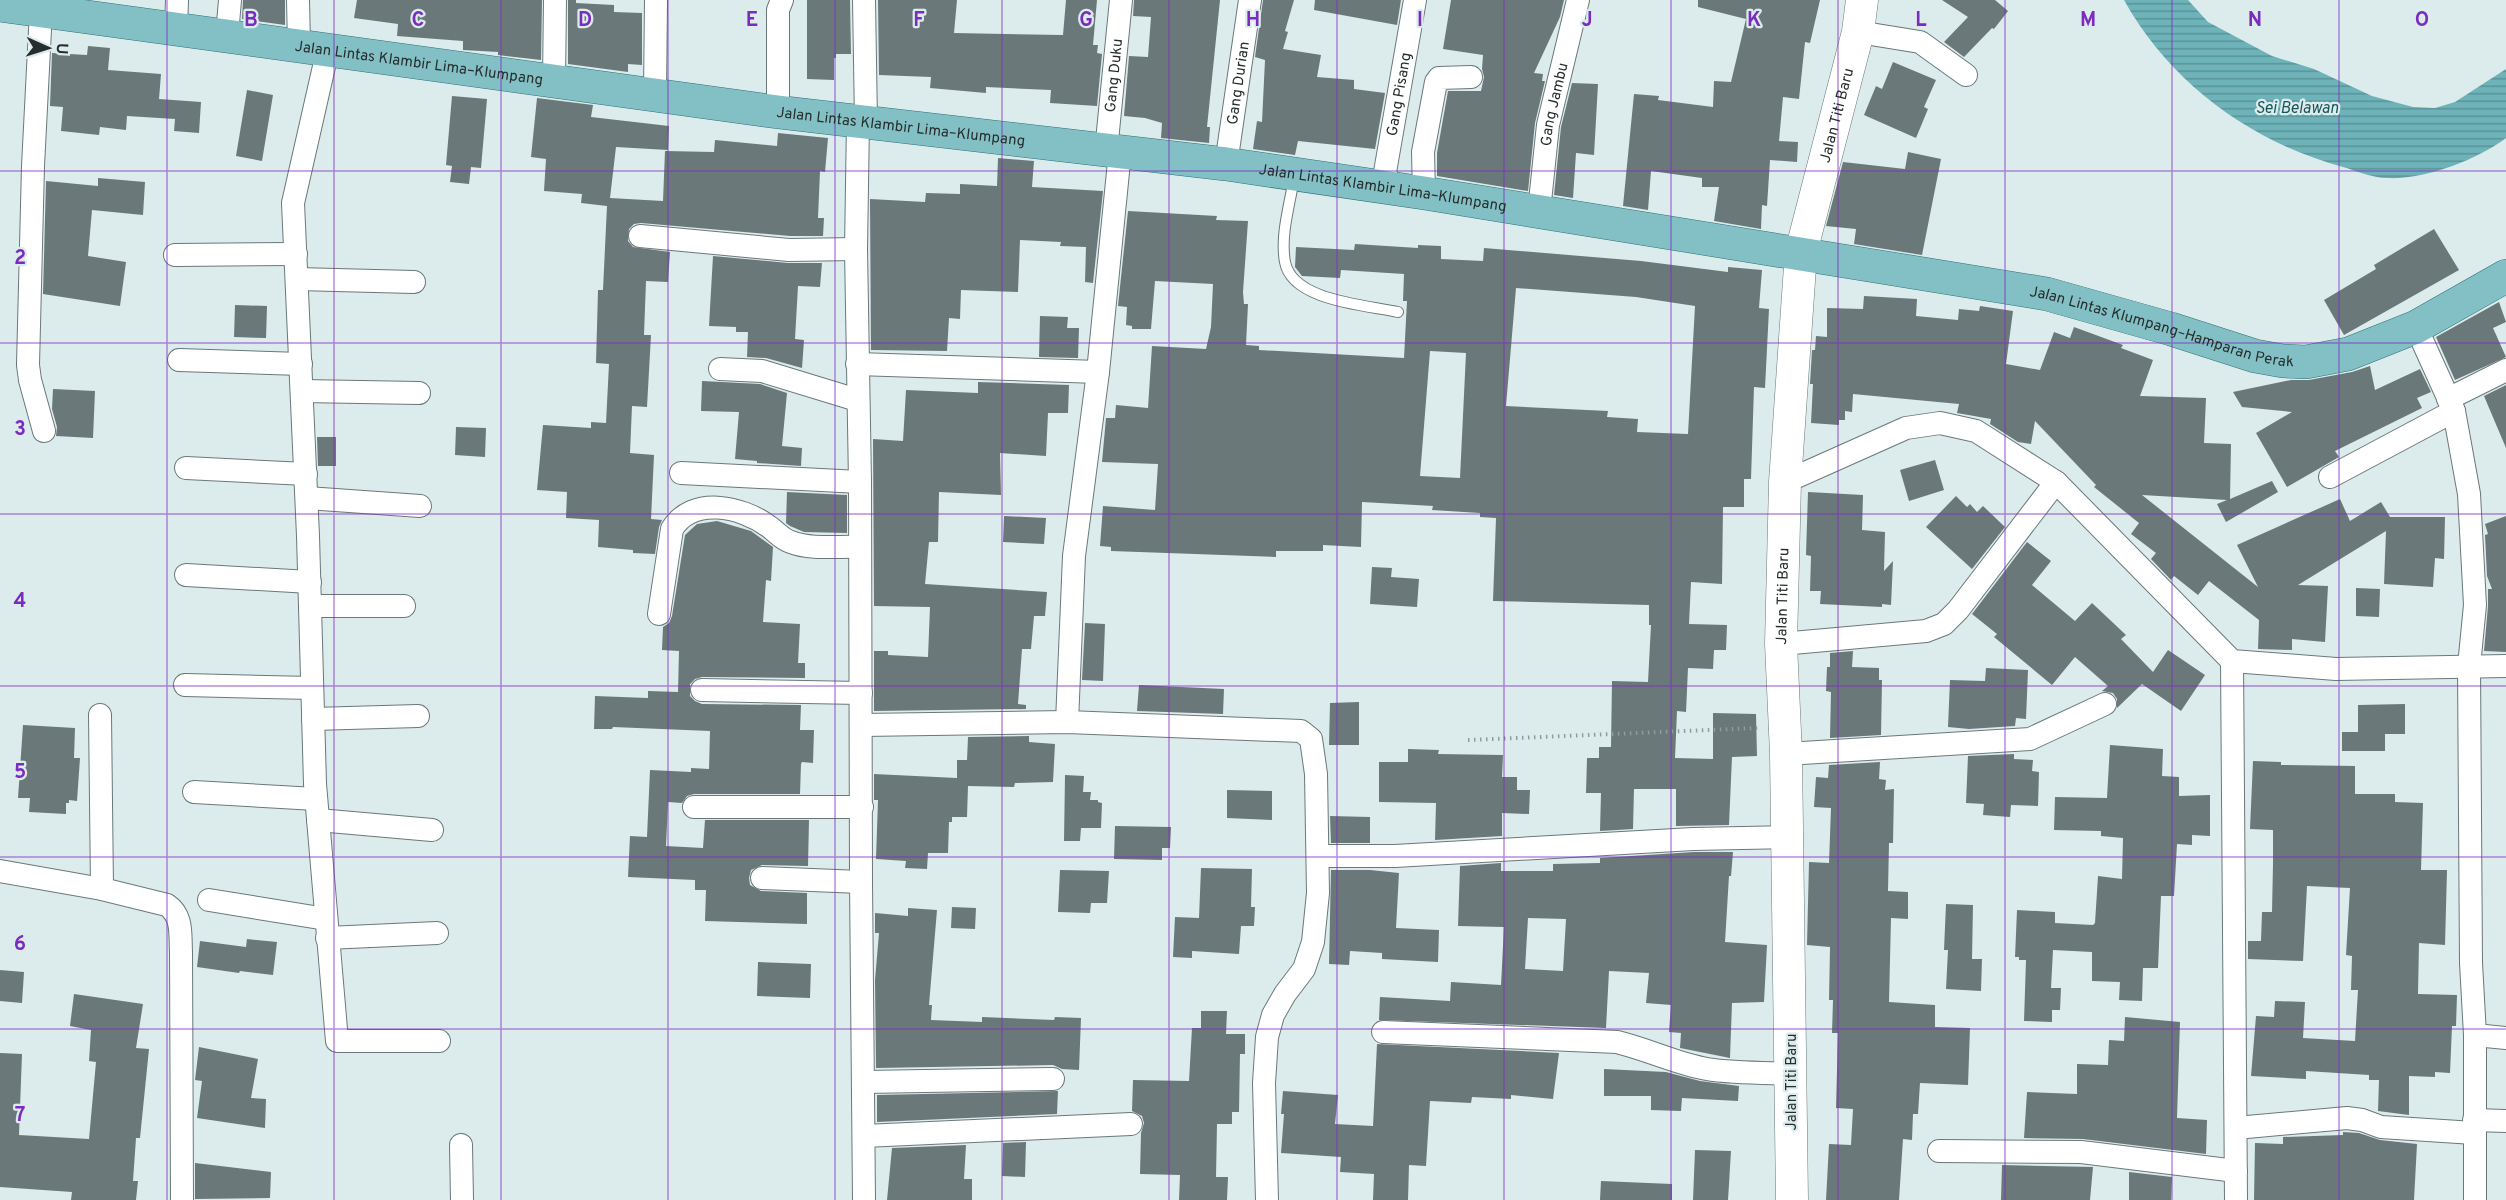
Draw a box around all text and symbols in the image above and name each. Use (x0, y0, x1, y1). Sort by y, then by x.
text: B (244, 8, 258, 34)
text: C (412, 8, 424, 34)
text: D (578, 8, 592, 34)
text: E (746, 8, 758, 34)
text: F (913, 8, 925, 34)
text: G (1079, 8, 1093, 34)
text: H (1246, 8, 1260, 34)
text: I (1417, 8, 1423, 34)
text: J (1581, 8, 1593, 34)
text: K (1747, 8, 1761, 34)
text: L (1915, 8, 1927, 34)
text: M (2080, 8, 2096, 34)
text: N (2248, 8, 2262, 34)
text: O (2415, 8, 2429, 34)
north arrow (18, 18, 78, 78)
street label: Jalan Lintas Klambir Lima–Klumpang (294, 38, 544, 91)
street label: Gang Duku (1102, 38, 1128, 113)
street label: Gang Durian (1224, 40, 1255, 126)
text: U (51, 42, 71, 55)
street label: Gang Pisang (1383, 51, 1417, 138)
street label: Gang Jambu (1538, 61, 1574, 147)
street label: Jalan Titi Baru (1817, 66, 1859, 165)
water label: Sei Belawan (2255, 99, 2339, 119)
street label: Jalan Lintas Klambir Lima–Klumpang (775, 104, 1026, 152)
street label: Jalan Lintas Klambir Lima–Klumpang (1258, 161, 1508, 217)
text: 2 (14, 246, 26, 272)
street label: Jalan Lintas Klumpang–Hamparan Perak (2028, 283, 2294, 372)
text: 3 (14, 417, 26, 443)
street label: Jalan Titi Baru (1773, 547, 1794, 645)
text: 4 (14, 589, 26, 615)
text: 5 (14, 760, 26, 786)
text: 6 (14, 932, 26, 958)
street label: Jalan Titi Baru (1783, 1034, 1802, 1130)
text: 7 (15, 1103, 25, 1129)

